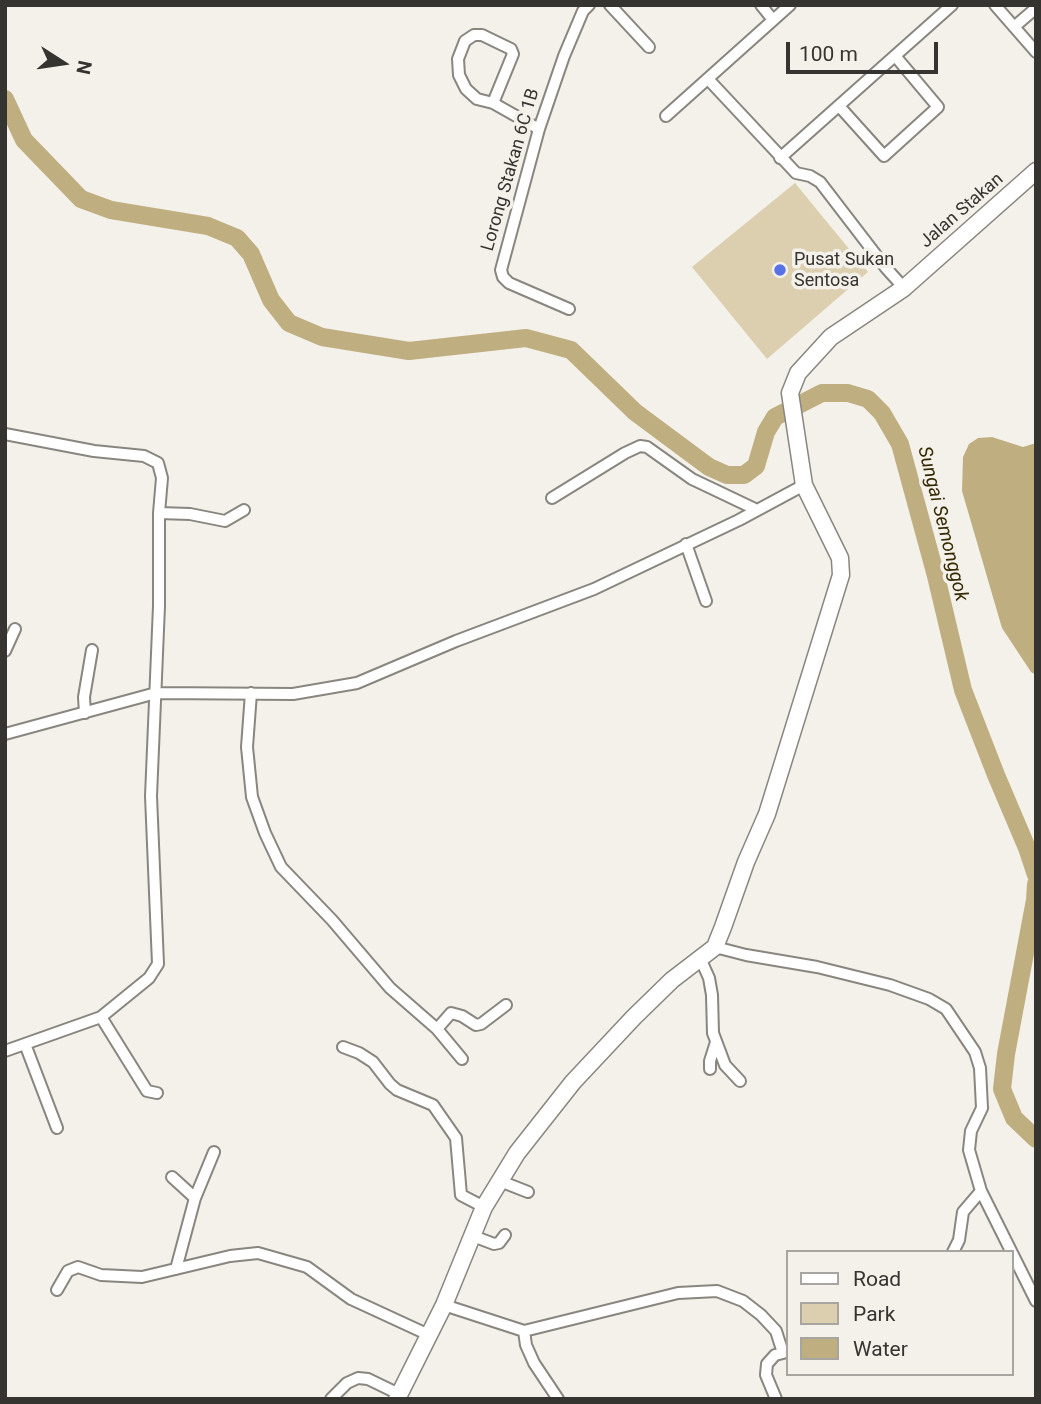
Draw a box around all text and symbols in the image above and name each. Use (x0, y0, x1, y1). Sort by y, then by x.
north arrow (28, 28, 98, 98)
scale bar (789, 28, 941, 72)
text: 100 m (799, 42, 858, 66)
text: N (71, 59, 97, 76)
street label: Lorong Stakan 6C 1B (477, 86, 545, 254)
street label: Jalan Stakan (916, 169, 1008, 253)
place label: Pusat Sukan Sentosa (794, 249, 894, 292)
marker: Pusat Sukan Sentosa (772, 262, 788, 278)
water label: Sungai Semonggok (912, 444, 972, 604)
legend (786, 1250, 1013, 1376)
text: Road (853, 1267, 901, 1291)
text: Park (853, 1302, 895, 1326)
text: Water (853, 1337, 908, 1361)

